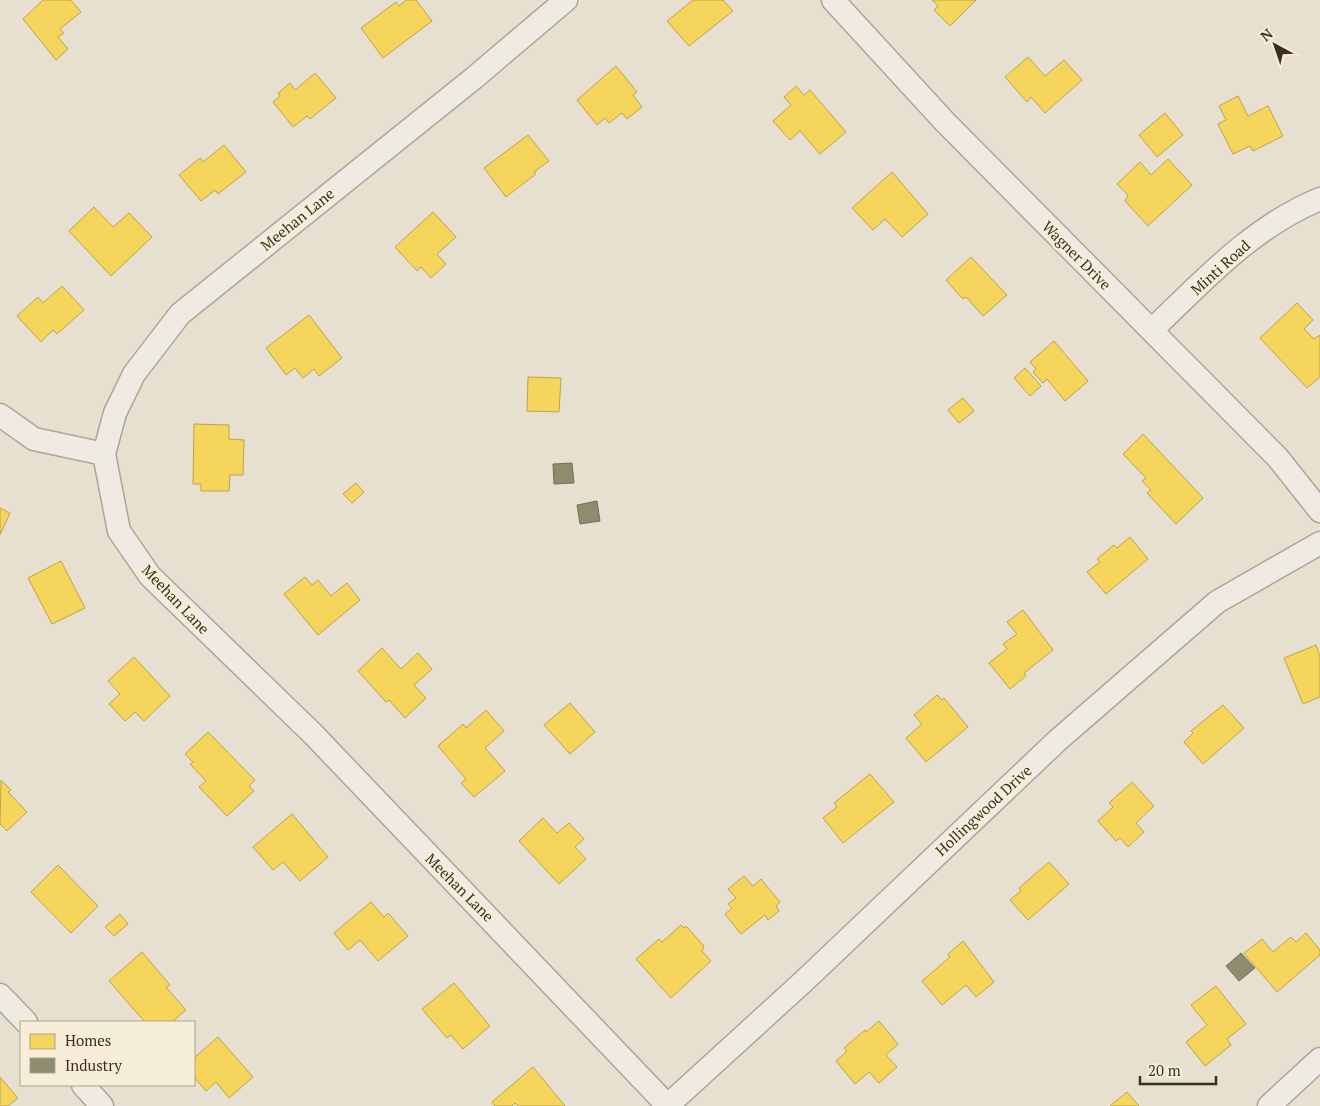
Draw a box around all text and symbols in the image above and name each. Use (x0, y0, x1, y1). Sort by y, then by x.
north arrow (1250, 20, 1300, 70)
text: N (1256, 24, 1277, 45)
street label: Meehan Lane (256, 183, 338, 255)
street label: Wagner Drive (1038, 216, 1116, 294)
street label: Minti Road (1186, 235, 1254, 299)
street label: Meehan Lane (138, 560, 214, 638)
street label: Hollingwood Drive (931, 760, 1035, 860)
street label: Meehan Lane (421, 848, 499, 926)
legend (20, 1021, 195, 1086)
text: Homes (65, 1030, 111, 1050)
scale bar (1140, 1054, 1216, 1086)
text: Industry (65, 1055, 122, 1075)
text: 20 m (1148, 1060, 1181, 1080)

